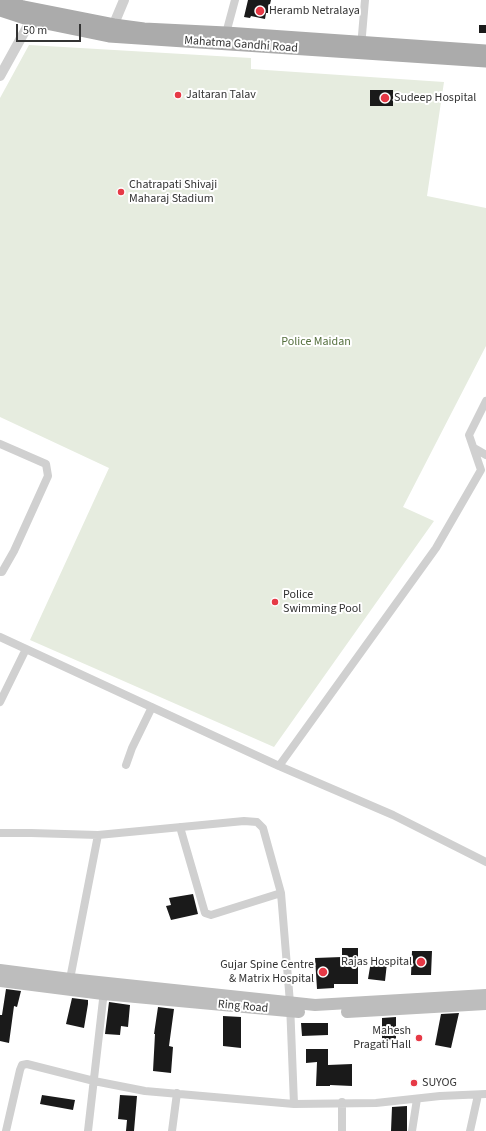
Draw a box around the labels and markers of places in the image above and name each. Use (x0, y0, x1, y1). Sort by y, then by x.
place label: Heramb Netralaya (269, 4, 360, 18)
marker: Heramb Netralaya (254, 5, 266, 17)
place label: Jaltaran Talav (186, 88, 256, 102)
marker: Jaltaran Talav (173, 90, 183, 100)
place label: Sudeep Hospital (394, 91, 476, 105)
marker: Sudeep Hospital (379, 92, 391, 104)
place label: Chatrapati Shivaji Maharaj Stadium (129, 178, 217, 206)
marker: Chatrapati Shivaji Maharaj Stadium (116, 187, 126, 197)
place label: Police Swimming Pool (283, 588, 361, 616)
marker: Police Swimming Pool (270, 597, 280, 607)
place label: Rajas Hospital (341, 955, 412, 969)
marker: Rajas Hospital (415, 956, 427, 968)
place label: Gujar Spine Centre & Matrix Hospital (220, 958, 314, 986)
marker: Gujar Spine Centre & Matrix Hospital (317, 966, 329, 978)
place label: Mahesh Pragati Hall (353, 1024, 411, 1052)
marker: Mahesh Pragati Hall (414, 1033, 424, 1043)
place label: SUYOG (422, 1076, 457, 1090)
marker: SUYOG (409, 1078, 419, 1088)

